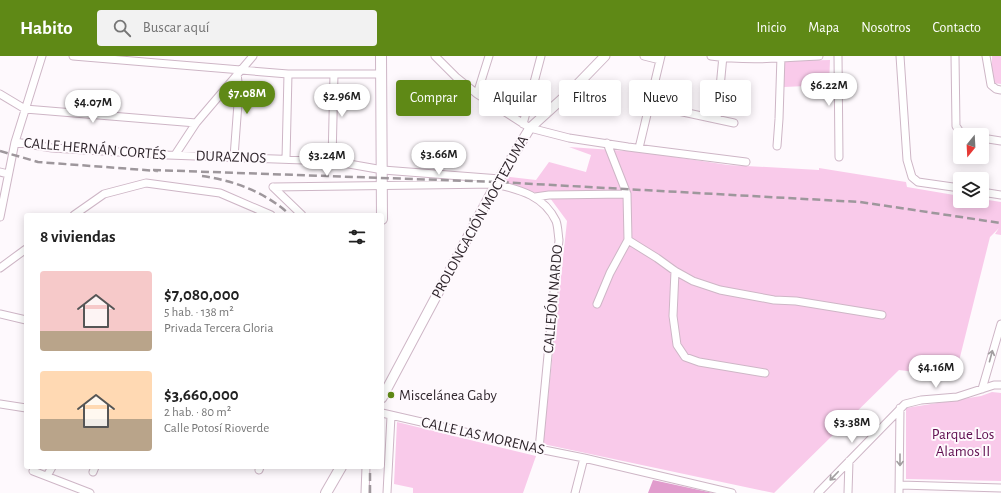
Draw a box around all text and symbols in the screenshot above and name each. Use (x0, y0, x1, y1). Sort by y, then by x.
search box (97, 10, 377, 46)
icon: search (111, 17, 133, 39)
text: Habito (20, 19, 73, 38)
text: Buscar aquí (143, 20, 209, 35)
text: Inicio (756, 21, 786, 35)
text: Mapa (808, 21, 839, 35)
text: Nosotros (861, 21, 911, 35)
text: Contacto (933, 21, 981, 35)
pin: $6.22M (796, 73, 862, 107)
text: $6.22M (810, 79, 848, 92)
chip: Comprar (396, 80, 471, 116)
chip: Alquilar (479, 80, 551, 116)
chip: Filtros (559, 80, 621, 116)
chip: Nuevo (629, 80, 692, 116)
chip: Piso (700, 80, 751, 116)
pin: $7.08M (214, 81, 280, 115)
pin: $2.96M (309, 84, 375, 118)
text: $7.08M (228, 87, 266, 100)
pin: $4.07M (60, 90, 126, 124)
text: $2.96M (323, 90, 361, 103)
text: $4.07M (74, 96, 112, 109)
north arrow (953, 128, 989, 164)
map controls (953, 128, 989, 208)
street label: PROLONGACIÓN MOCTEZUMA (427, 132, 531, 301)
street label: CALLE HERNÁN CORTÉS (23, 133, 167, 163)
pin: $3.66M (406, 142, 472, 176)
pin: $3.24M (294, 143, 360, 177)
street label: DURAZNOS (195, 148, 267, 166)
text: $3.66M (420, 148, 458, 161)
text: $3.24M (308, 149, 346, 162)
button: layers (953, 172, 989, 208)
icon: filters (346, 226, 368, 248)
text: 8 viviendas (40, 228, 116, 245)
street label: CALLEJÓN NARDO (539, 244, 565, 354)
text: $7,080,000 (164, 286, 239, 303)
icon: home (72, 287, 120, 335)
text: 5 hab. · 138 m² (164, 306, 234, 319)
text: Privada Tercera Gloria (164, 322, 273, 335)
one-way arrow (988, 350, 995, 363)
pin: $4.16M (903, 355, 969, 389)
text: $4.16M (918, 361, 954, 374)
text: $3,660,000 (164, 386, 239, 403)
icon: home (72, 387, 120, 435)
place label: Miscelánea Gaby (399, 388, 498, 403)
marker: Miscelánea Gaby (386, 390, 396, 400)
text: 2 hab. · 80 m² (164, 406, 231, 419)
pin: $3.38M (819, 410, 885, 444)
street label: CALLE LAS MORENAS (420, 415, 546, 457)
text: $3.38M (834, 416, 870, 429)
text: Calle Potosí Rioverde (164, 422, 269, 435)
park label: Parque Los Alamos II (932, 427, 994, 459)
one-way arrow (896, 453, 904, 466)
one-way arrow (829, 471, 839, 481)

